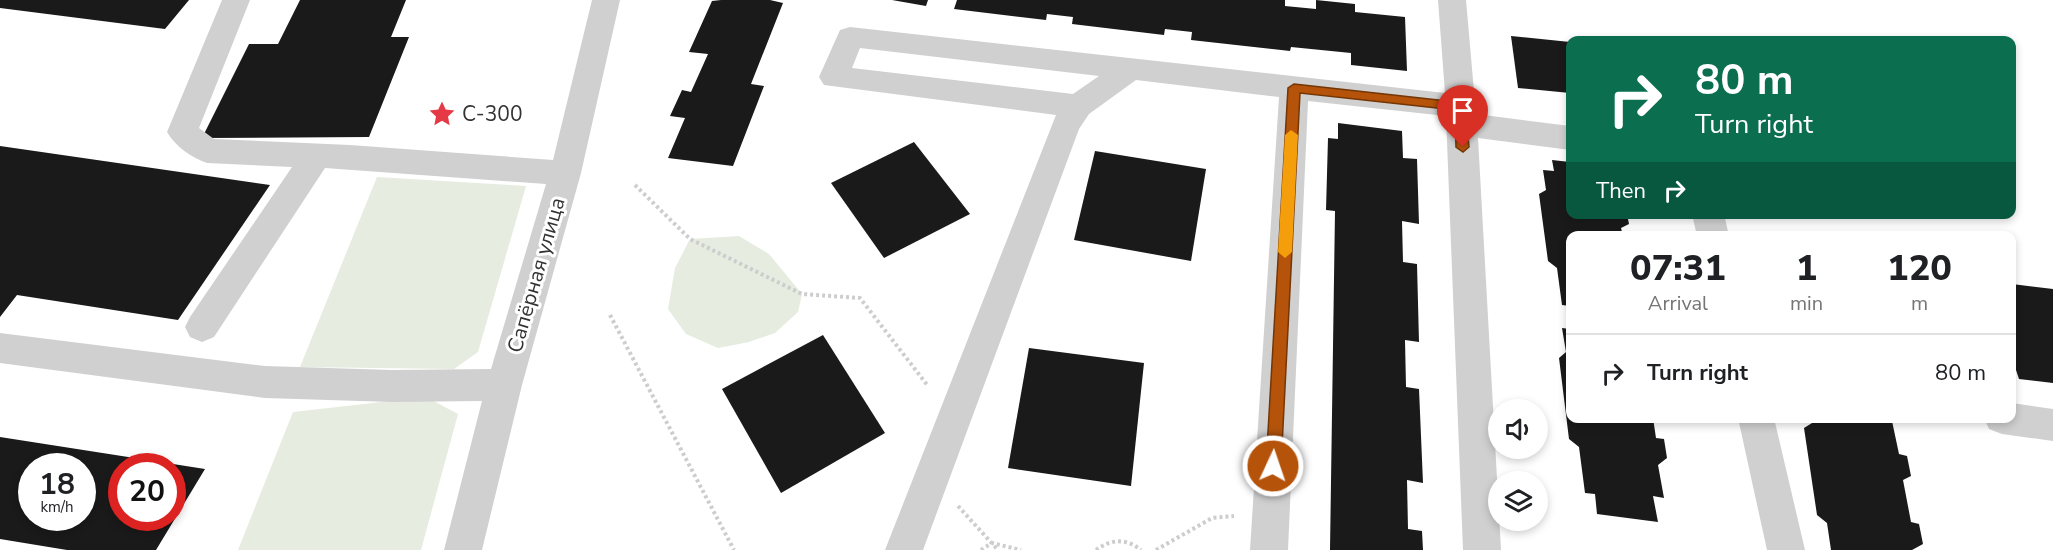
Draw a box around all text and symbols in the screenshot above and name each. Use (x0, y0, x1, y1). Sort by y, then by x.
text: 80 m (1695, 52, 1794, 109)
icon: right (1596, 60, 1674, 138)
pin (1437, 85, 1488, 147)
icon: arrive (1446, 94, 1479, 127)
place icon: С-300 (427, 99, 457, 129)
place label: С-300 (462, 100, 523, 128)
text: Turn right (1695, 106, 1813, 143)
icon: right (1658, 174, 1691, 207)
text: Then (1596, 176, 1646, 206)
street label: Сапёрная улица (500, 194, 572, 356)
text: 07:31 (1630, 244, 1726, 293)
text: 1 (1796, 244, 1817, 293)
text: 120 (1887, 244, 1952, 293)
text: Arrival (1648, 290, 1708, 317)
text: min (1790, 290, 1823, 317)
text: m (1911, 290, 1928, 317)
icon: right (1596, 357, 1629, 390)
text: Turn right (1647, 358, 1748, 388)
text: 80 m (1935, 358, 1986, 388)
map controls (1488, 399, 1548, 531)
button: sound (1488, 399, 1548, 459)
position arrow (1241, 434, 1305, 498)
speed limit sign: 20 (108, 453, 186, 531)
text: 18 (39, 464, 75, 505)
button: layers (1488, 471, 1548, 531)
text: km/h (40, 497, 74, 517)

